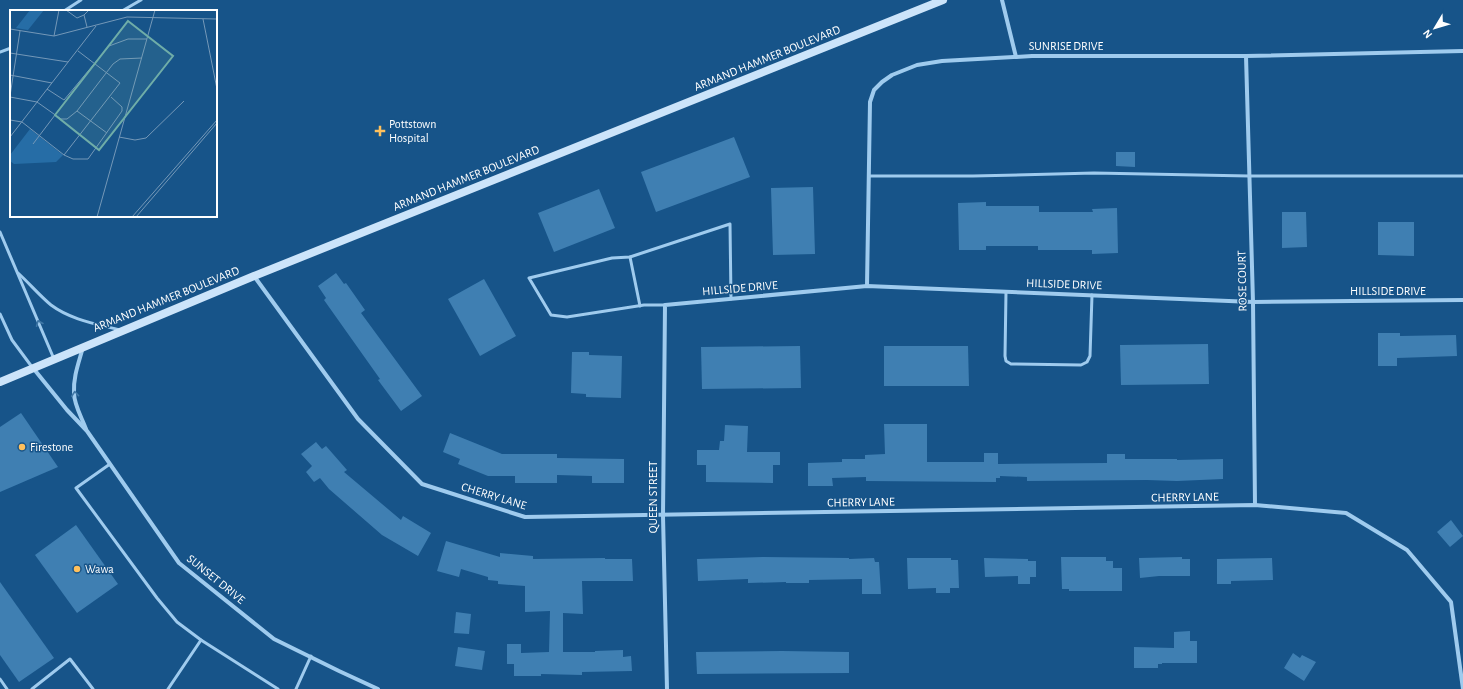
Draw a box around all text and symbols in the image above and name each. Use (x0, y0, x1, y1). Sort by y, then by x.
north arrow (1415, 8, 1455, 48)
inset map (10, 10, 217, 217)
street label: ARMAND HAMMER BOULEVARD (692, 23, 842, 93)
text: N (1421, 27, 1434, 40)
street label: SUNRISE DRIVE (1029, 40, 1104, 52)
place label: Pottstown Hospital (389, 118, 436, 144)
marker: Pottstown Hospital (374, 125, 386, 137)
street label: ARMAND HAMMER BOULEVARD (391, 143, 541, 213)
street label: ROSE COURT (1235, 250, 1249, 312)
street label: ARMAND HAMMER BOULEVARD (91, 264, 241, 334)
street label: HILLSIDE DRIVE (1026, 277, 1102, 291)
street label: HILLSIDE DRIVE (702, 279, 778, 297)
street label: HILLSIDE DRIVE (1350, 285, 1426, 297)
one-way arrow (36, 319, 44, 327)
one-way arrow (71, 391, 80, 397)
place label: Firestone (30, 441, 73, 453)
marker: Firestone (17, 442, 27, 452)
street label: QUEEN STREET (647, 461, 660, 533)
street label: CHERRY LANE (460, 480, 528, 512)
street label: CHERRY LANE (1151, 490, 1219, 504)
street label: CHERRY LANE (827, 495, 895, 509)
street label: SUNSET DRIVE (185, 552, 247, 606)
place label: Wawa (85, 563, 114, 575)
marker: Wawa (72, 564, 82, 574)

